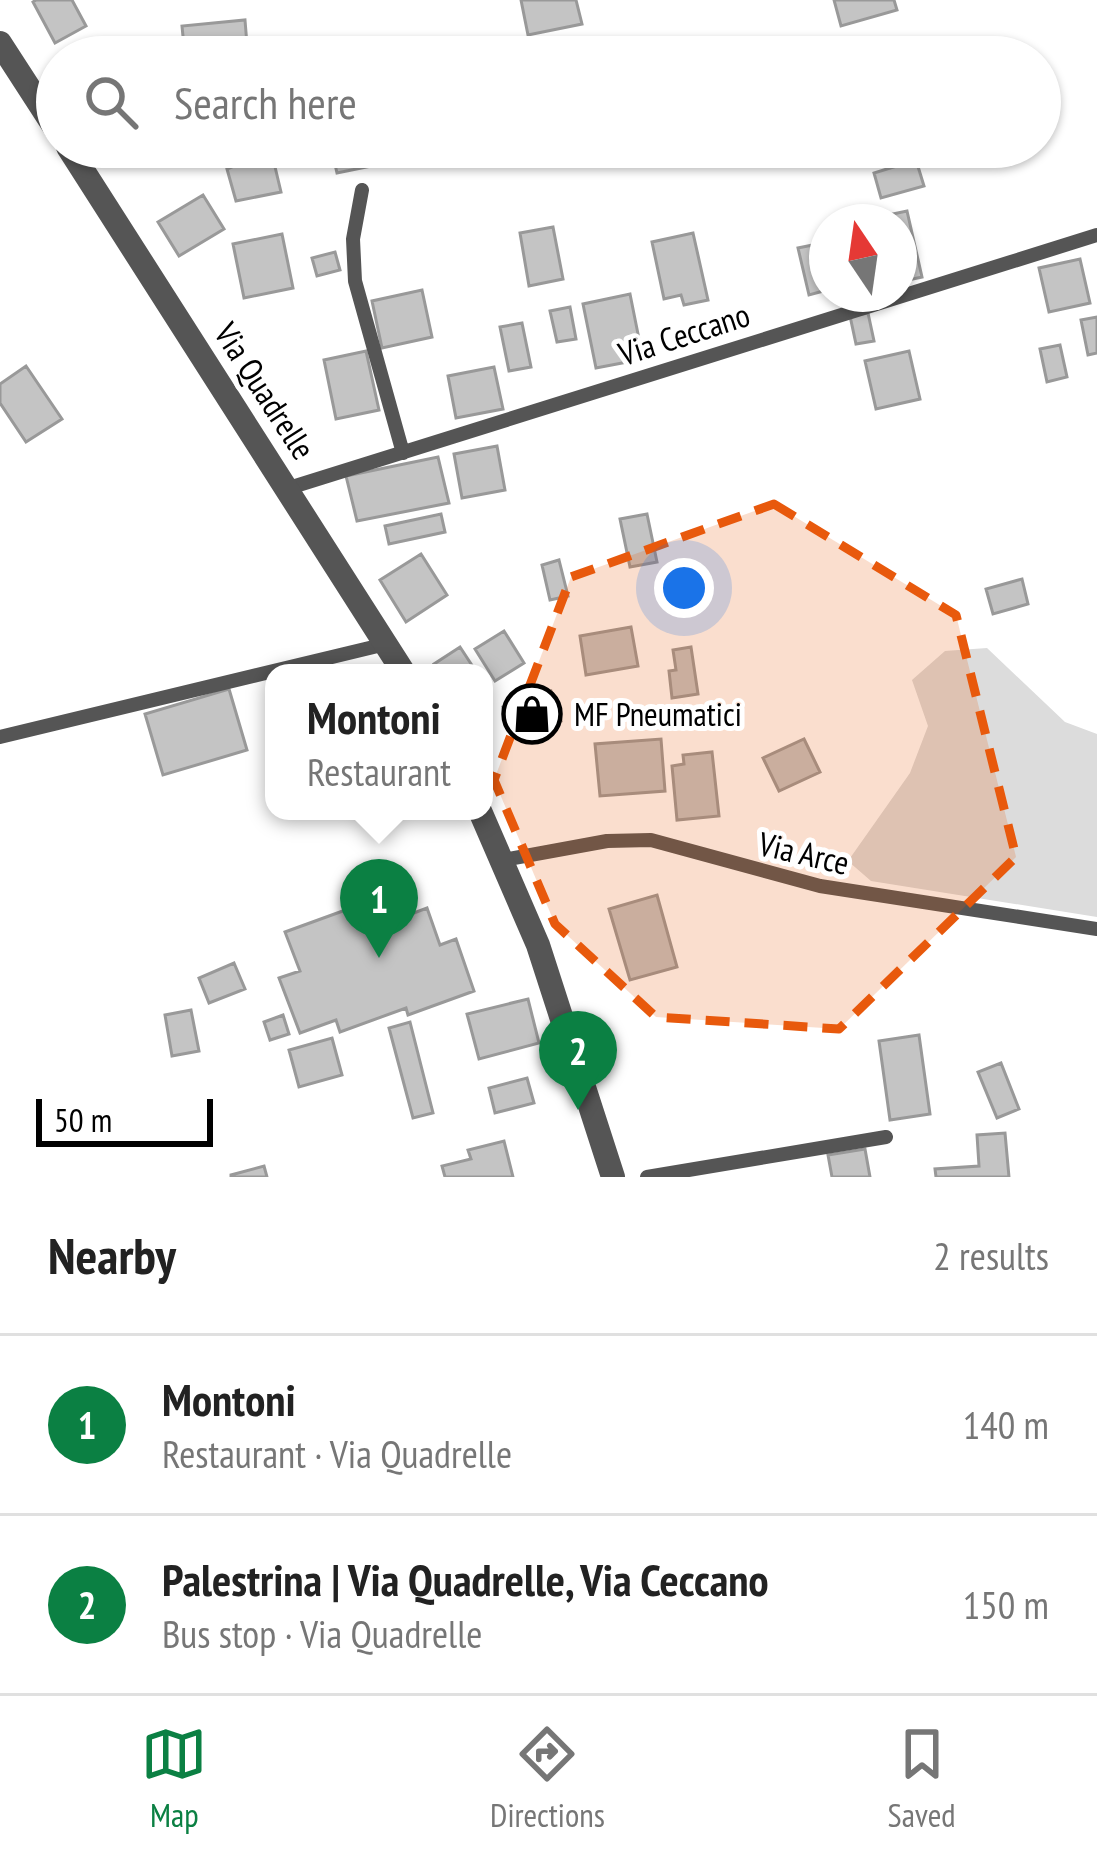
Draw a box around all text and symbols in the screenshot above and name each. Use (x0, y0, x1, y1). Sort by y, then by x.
search box (36, 36, 1061, 168)
icon: search (78, 69, 144, 135)
text: Search here (174, 73, 357, 131)
north arrow (809, 204, 917, 312)
street label: Via Ceccano (612, 292, 755, 375)
street label: Via Quadrelle (205, 313, 325, 467)
your location (654, 558, 714, 618)
popup (265, 664, 493, 820)
shop icon: MF Pneumatici (501, 683, 563, 745)
text: Montoni (307, 688, 441, 746)
place label: MF Pneumatici (574, 692, 742, 735)
text: Restaurant (307, 746, 451, 797)
street label: Via Arce (754, 821, 853, 884)
pin: 1 (340, 859, 418, 958)
pin: 2 (539, 1011, 617, 1110)
scale bar (36, 1093, 213, 1146)
text: 50 m (54, 1098, 112, 1141)
text: Nearby (48, 1222, 176, 1288)
text: 2 results (933, 1230, 1049, 1281)
text: Montoni (162, 1370, 296, 1428)
text: 1 (78, 1399, 96, 1450)
text: 140 m (963, 1399, 1049, 1450)
text: Restaurant · Via Quadrelle (162, 1428, 512, 1479)
text: Palestrina | Via Quadrelle, Via Ceccano (162, 1550, 768, 1608)
text: 2 (78, 1579, 96, 1630)
text: 150 m (963, 1579, 1049, 1630)
text: Bus stop · Via Quadrelle (162, 1608, 482, 1659)
tab: Map (141, 1721, 207, 1836)
tab: Directions (490, 1721, 605, 1836)
tab: Saved (888, 1721, 956, 1836)

